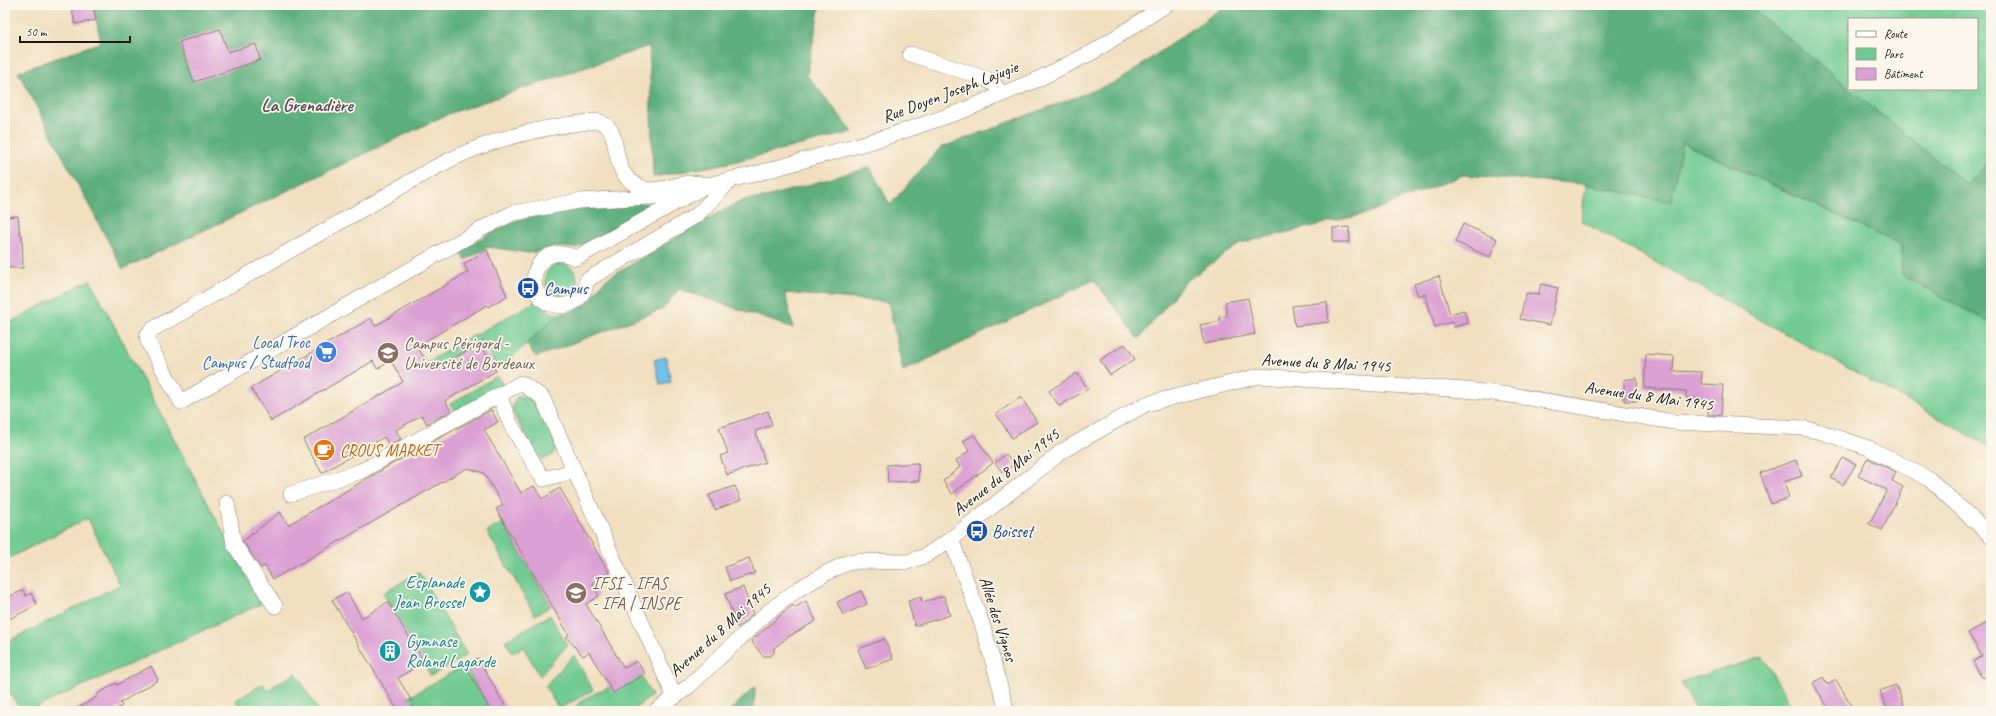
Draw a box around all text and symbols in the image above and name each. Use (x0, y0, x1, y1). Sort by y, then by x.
scale bar (20, 18, 130, 44)
legend (1848, 18, 1978, 90)
text: 50 m (26, 24, 48, 40)
text: Route (1884, 26, 1908, 42)
text: Parc (1884, 46, 1904, 62)
street label: Rue Doyen Joseph Lajugie (879, 56, 1022, 128)
text: Bâtiment (1884, 66, 1923, 82)
district label: La Grenadière (261, 93, 354, 117)
bus stop icon: Campus (515, 275, 541, 301)
place label: Campus (544, 278, 590, 299)
place label: Local Troc Campus / Studfood (202, 332, 312, 373)
place label: Campus Périgord - Université de Bordeaux (404, 333, 535, 374)
supermarket icon: Local Troc Campus / Studfood (313, 339, 339, 365)
school or university icon: Campus Périgord - Université de Bordeaux (375, 340, 401, 366)
street label: Avenue du 8 Mai 1945 (1261, 349, 1393, 377)
street label: Avenue du 8 Mai 1945 (1583, 377, 1716, 416)
street label: Avenue du 8 Mai 1945 (948, 423, 1065, 520)
cafe icon: CROUS MARKET (311, 437, 337, 463)
place label: CROUS MARKET (340, 440, 442, 461)
bus stop icon: Boisset (964, 518, 990, 544)
place label: Boisset (992, 521, 1035, 542)
place label: Esplanade Jean Brossel (393, 572, 467, 613)
place label: IFSI - IFAS - IFA | INSPE (592, 573, 683, 614)
street label: Allée des Vignes (974, 574, 1022, 665)
street label: Avenue du 8 Mai 1945 (665, 578, 776, 681)
place icon: Esplanade Jean Brossel (467, 579, 493, 605)
school or university icon: IFSI - IFAS - IFA | INSPE (563, 580, 589, 606)
place label: Gymnase Roland Lagarde (406, 631, 497, 672)
building icon: Gymnase Roland Lagarde (377, 638, 403, 664)

